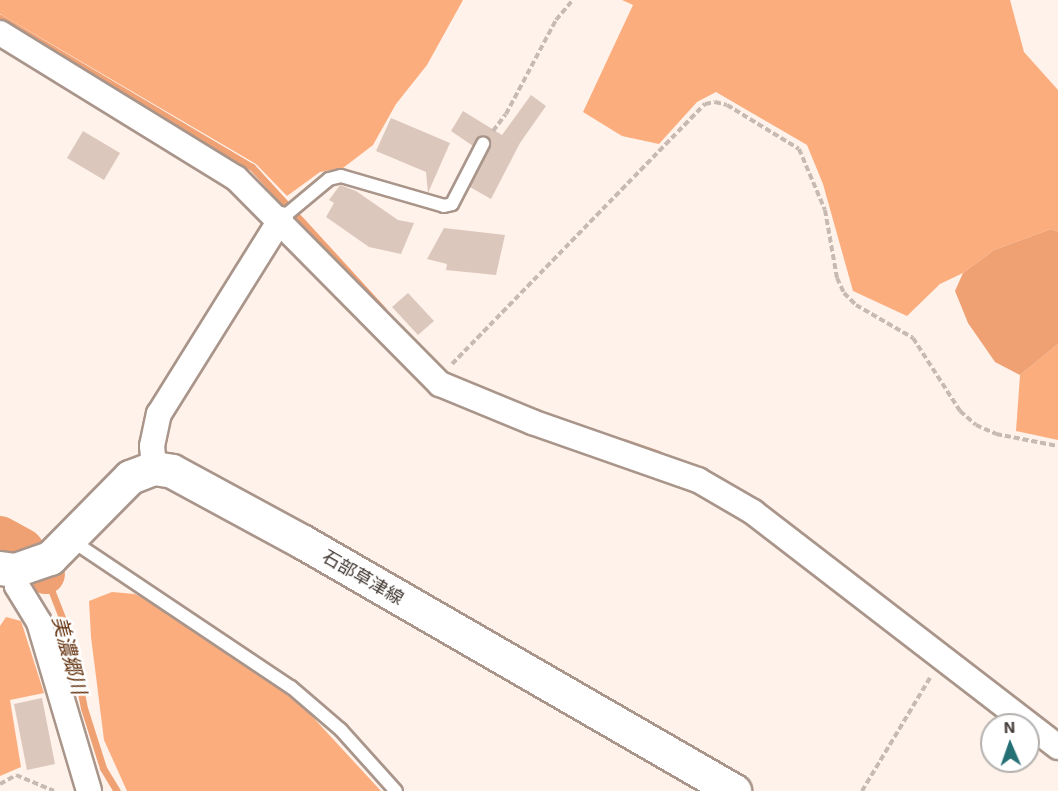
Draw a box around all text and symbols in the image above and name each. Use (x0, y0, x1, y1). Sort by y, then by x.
street label: 石部草津線 (319, 545, 407, 609)
water label: 美濃郷川 (48, 613, 92, 697)
north arrow (980, 713, 1040, 773)
text: N (1003, 717, 1016, 736)

